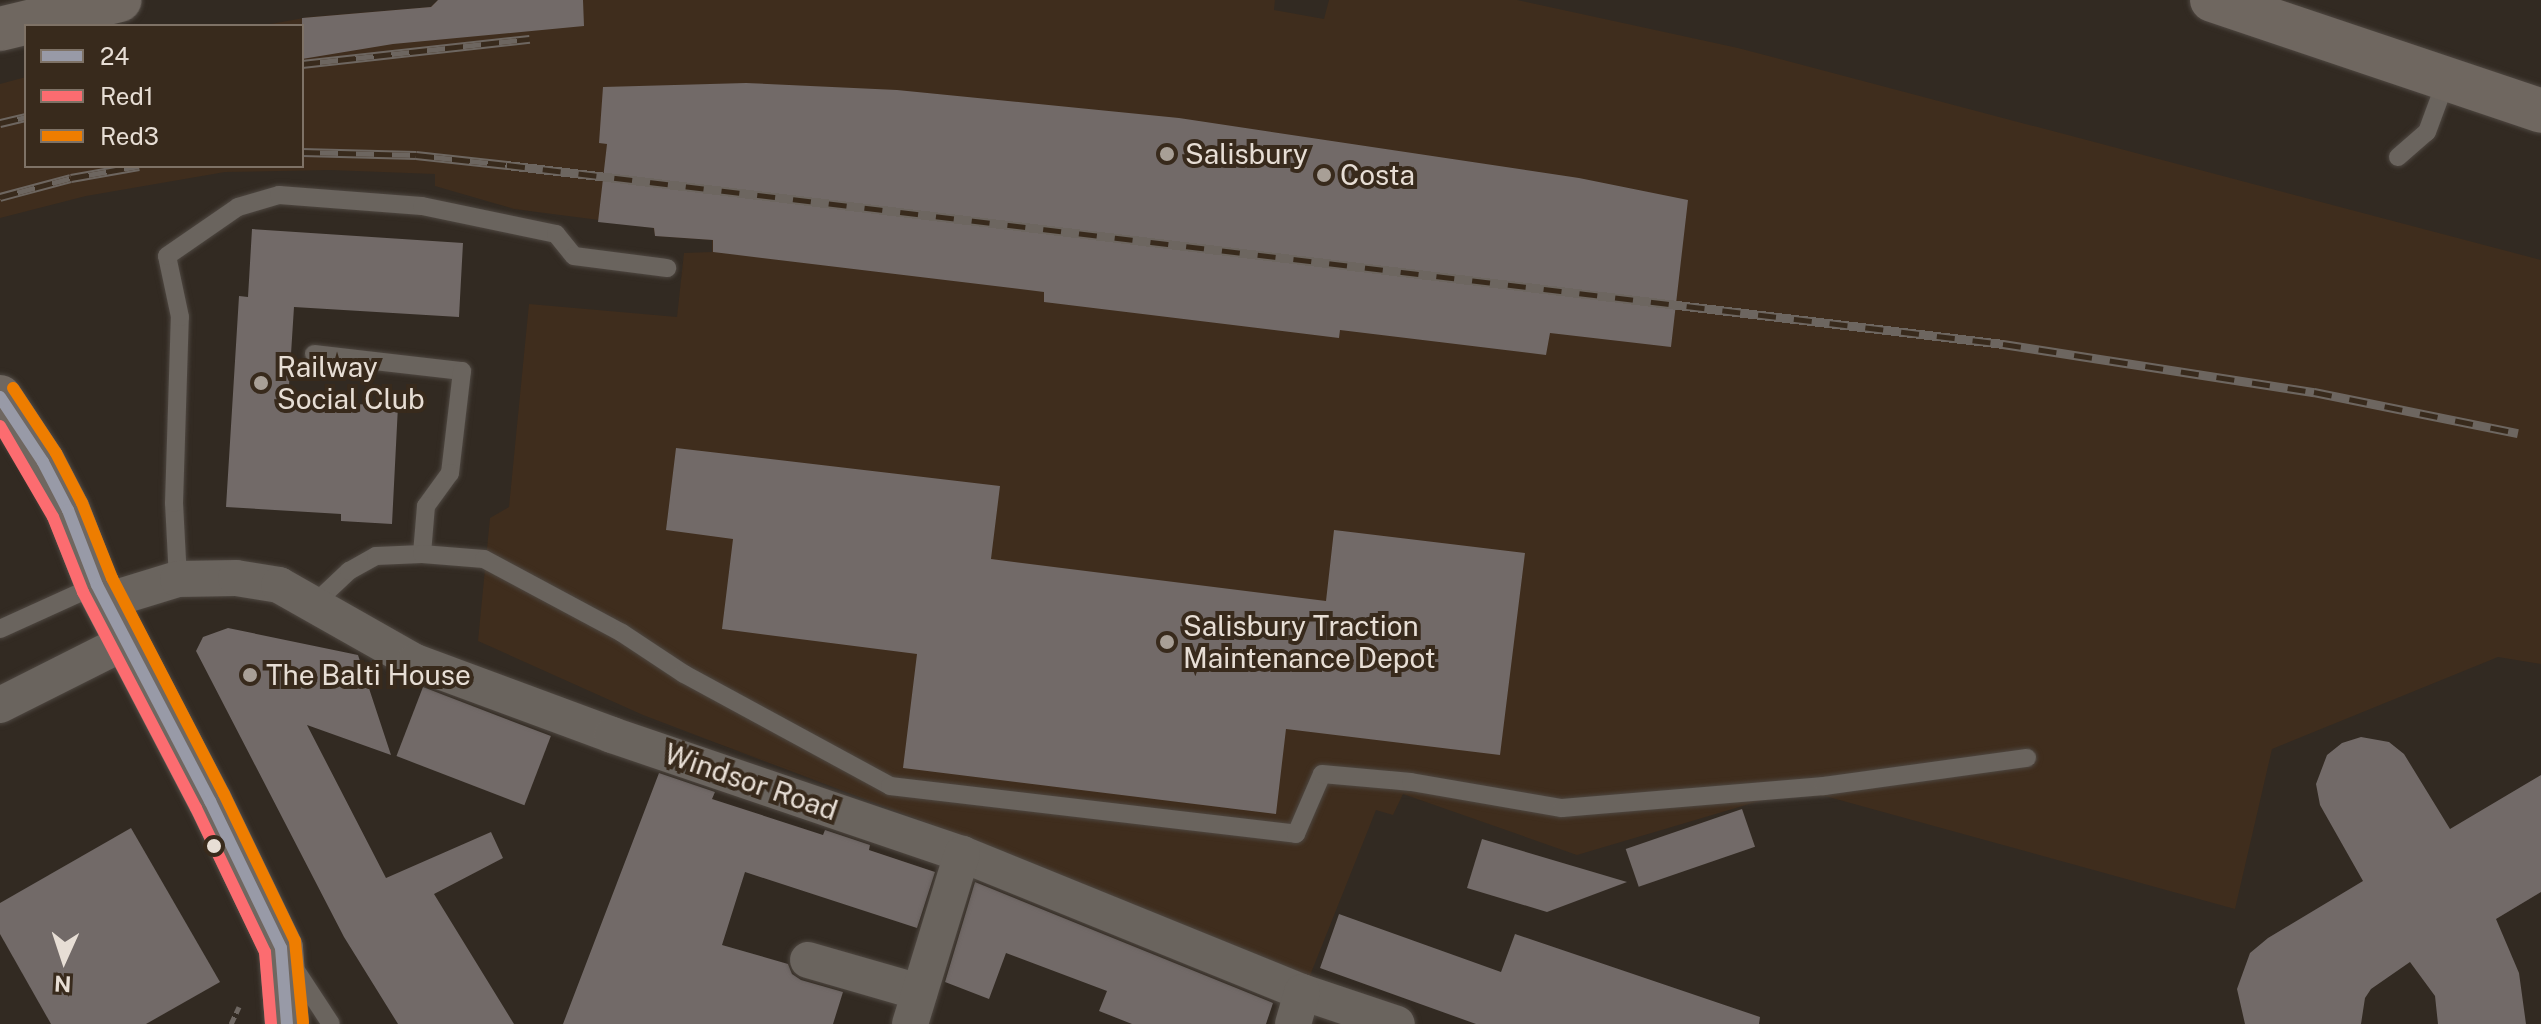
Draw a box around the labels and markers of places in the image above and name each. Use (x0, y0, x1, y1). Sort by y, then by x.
place label: Salisbury (1185, 137, 1308, 171)
marker: Salisbury (1156, 143, 1178, 165)
place label: Costa (1340, 158, 1415, 192)
marker: Costa (1315, 166, 1333, 184)
place label: Railway Social Club (277, 350, 425, 416)
marker: Railway Social Club (252, 374, 270, 392)
place label: Salisbury Traction Maintenance Depot (1183, 609, 1436, 675)
marker: Salisbury Traction Maintenance Depot (1158, 633, 1176, 651)
place label: The Balti House (266, 658, 471, 692)
marker: The Balti House (241, 666, 259, 684)
unlabelled marker (206, 838, 222, 854)

